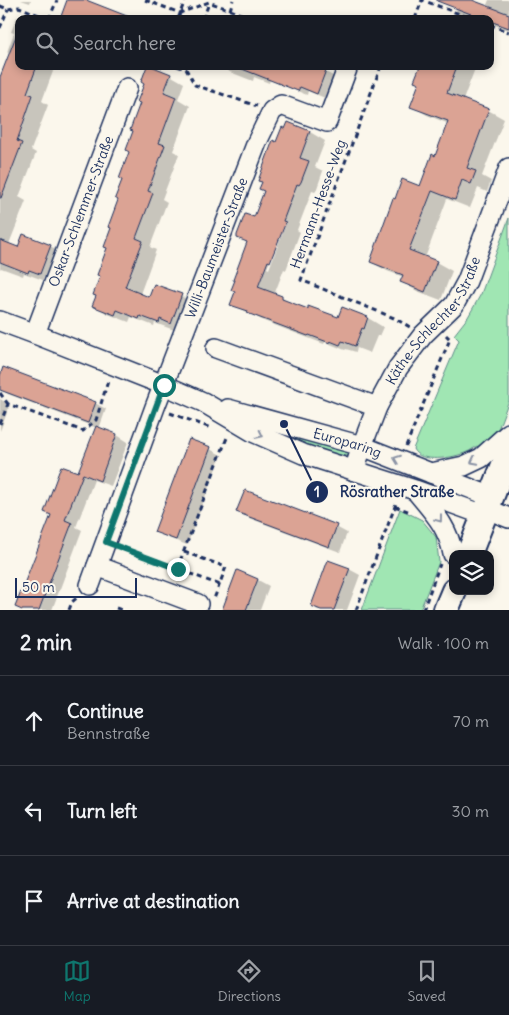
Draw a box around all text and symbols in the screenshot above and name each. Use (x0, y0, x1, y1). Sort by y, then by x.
search box (15, 15, 494, 70)
icon: search (33, 29, 61, 57)
text: Search here (73, 31, 176, 55)
street label: Oskar-Schlemmer-Straße (44, 133, 117, 289)
street label: Hermann-Hesse-Weg (286, 137, 350, 271)
street label: Willi-Baumeister-Straße (181, 175, 252, 321)
street label: Käthe-Schlechter-Straße (382, 254, 484, 388)
route start (153, 374, 176, 397)
street label: Europaring (311, 424, 384, 462)
one-way arrow (255, 429, 264, 439)
one-way arrow (393, 455, 402, 465)
one-way arrow (470, 455, 479, 465)
callout: Rösrather Straße (305, 477, 464, 507)
text: 1 (314, 482, 320, 501)
text: Rösrather Straße (340, 482, 454, 501)
one-way arrow (433, 513, 442, 523)
map controls (449, 550, 494, 595)
button: layers (449, 550, 494, 595)
route end (167, 558, 190, 581)
scale bar (15, 575, 138, 598)
text: 50 m (22, 578, 55, 596)
text: 2 min (20, 629, 72, 656)
text: Walk · 100 m (398, 633, 489, 653)
text: Continue (67, 699, 144, 723)
icon: ahead (20, 707, 48, 735)
text: 70 m (453, 711, 489, 731)
text: Bennstraße (67, 723, 150, 743)
icon: left (20, 797, 48, 825)
text: Turn left (67, 799, 137, 823)
text: 30 m (452, 801, 489, 821)
icon: arrive (20, 887, 48, 915)
text: Arrive at destination (67, 889, 240, 913)
tab: Map (63, 957, 91, 1005)
tab: Directions (218, 957, 281, 1005)
tab: Saved (407, 957, 446, 1005)

